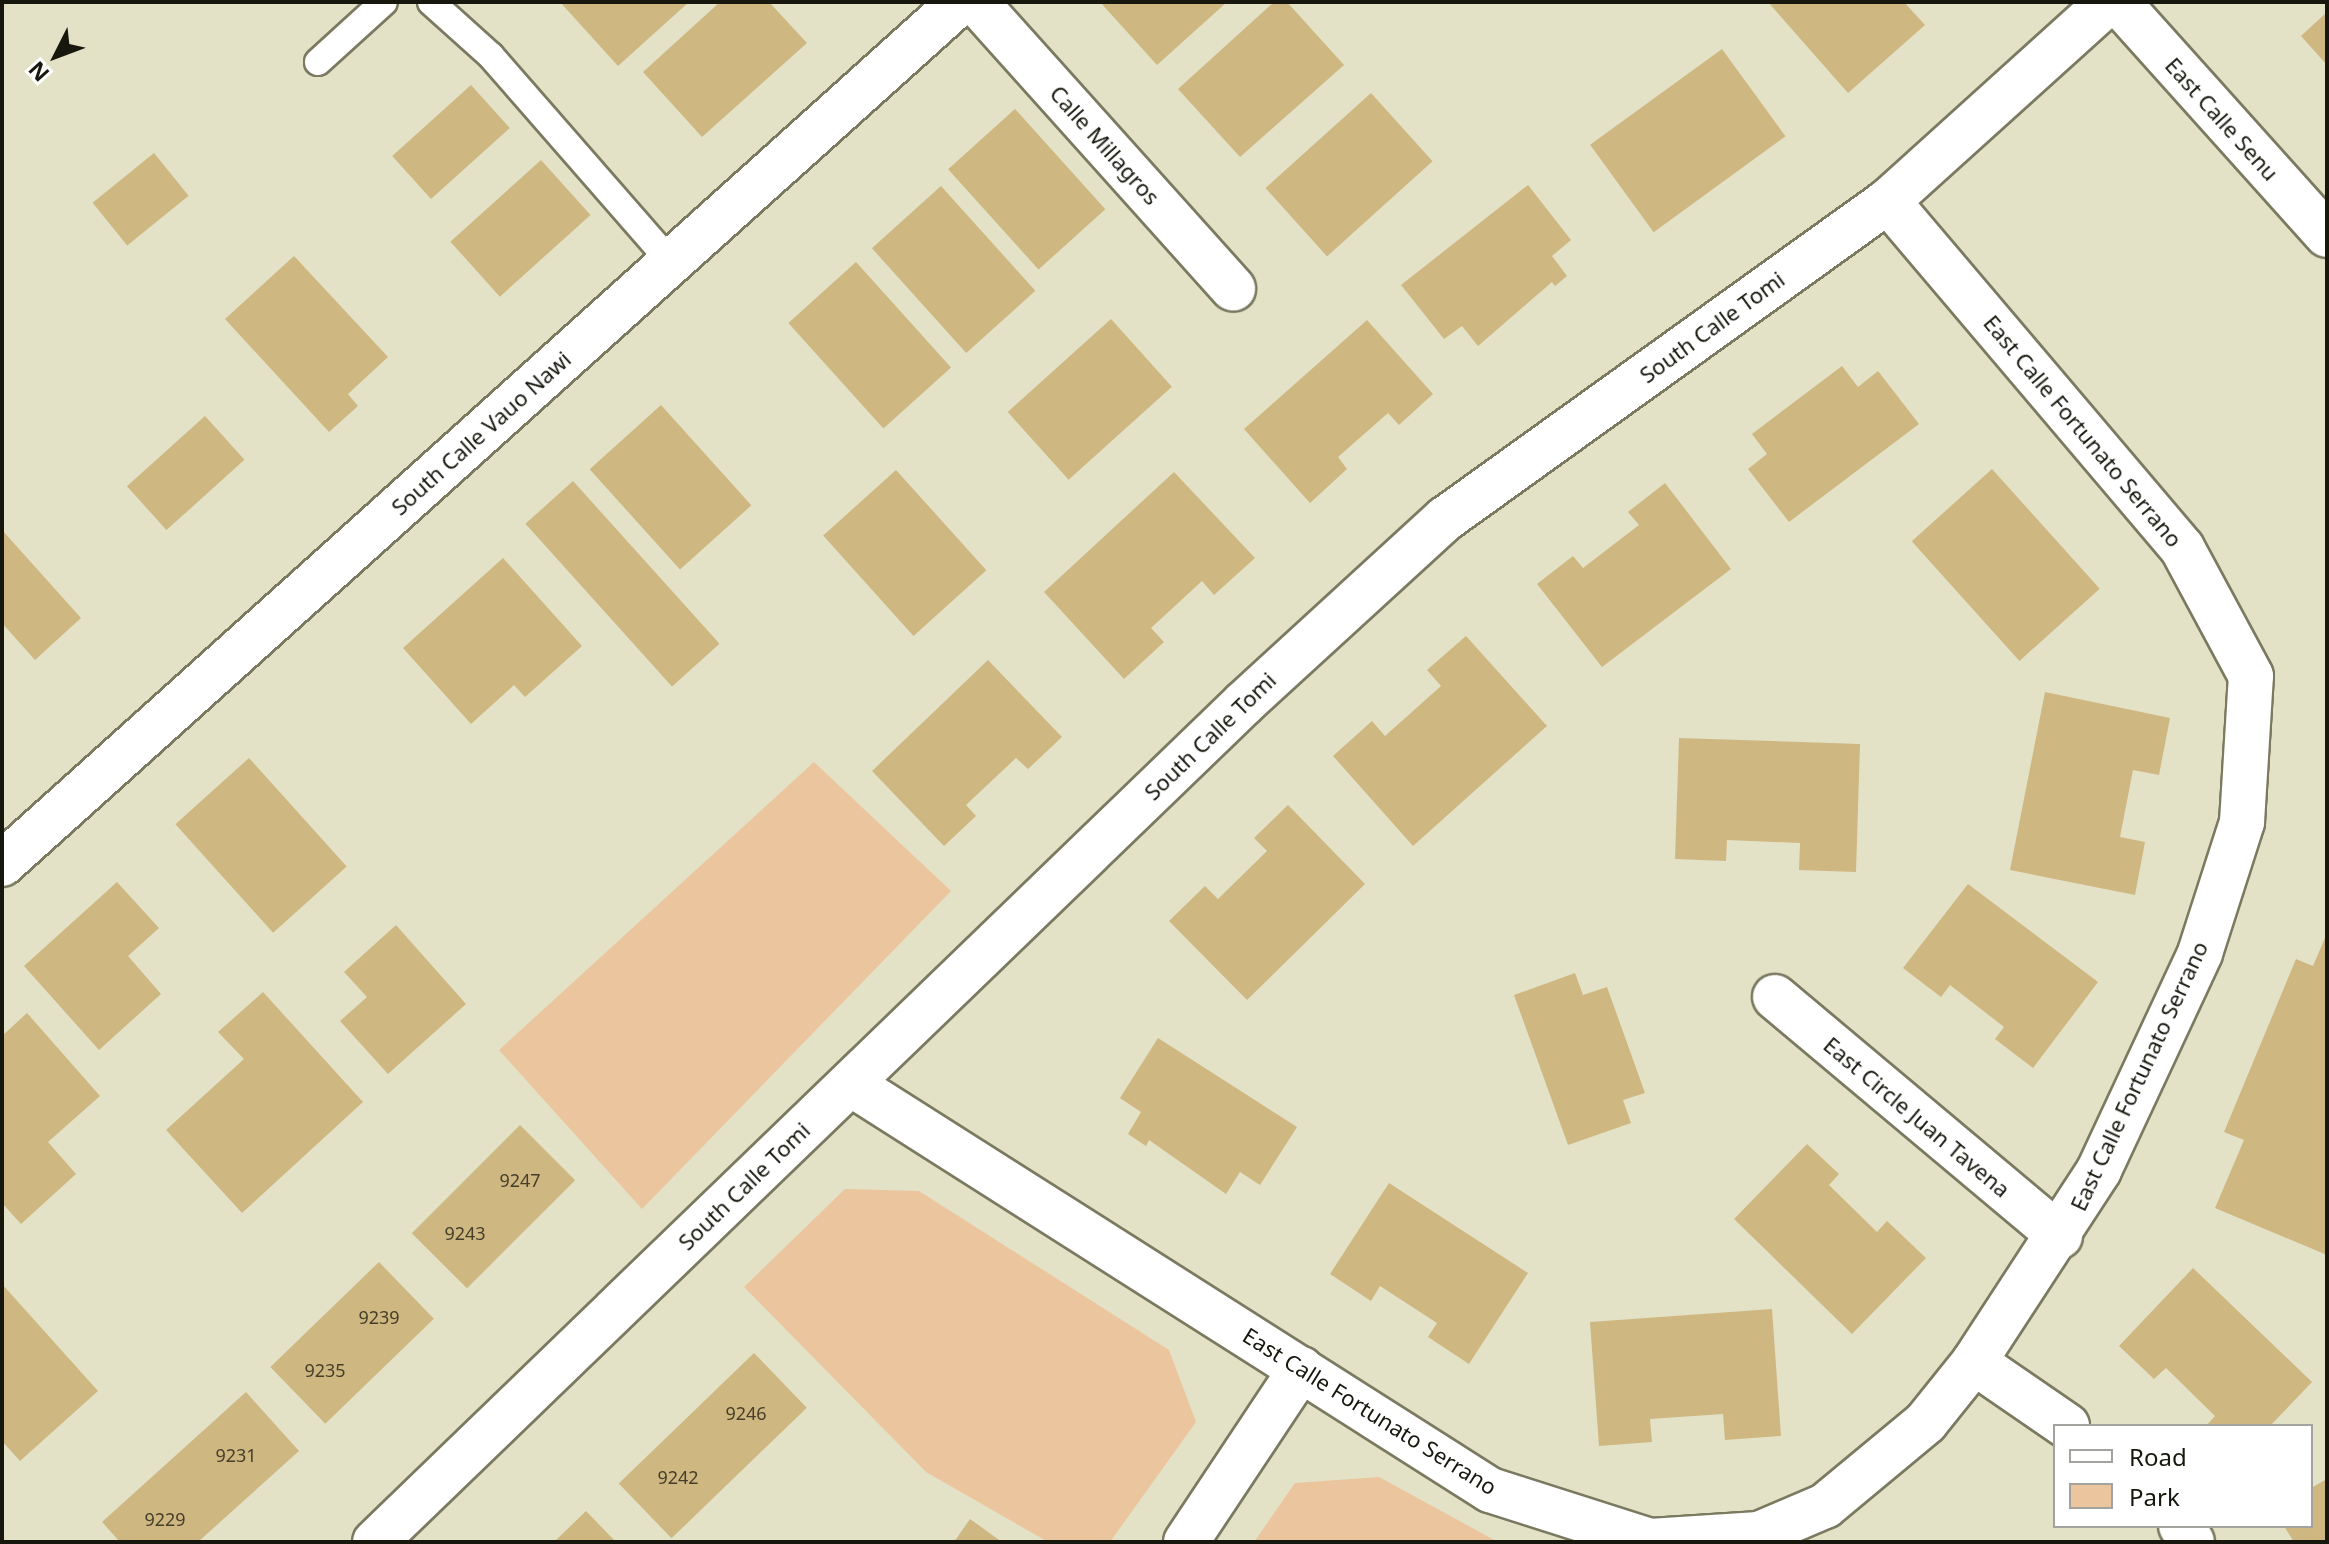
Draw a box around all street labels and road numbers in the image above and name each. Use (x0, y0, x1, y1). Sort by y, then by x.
street label: East Calle Senu (2160, 52, 2284, 186)
street label: Calle Millagros (1045, 80, 1165, 210)
street label: South Calle Tomi (1635, 266, 1789, 388)
street label: East Calle Fortunato Serrano (1978, 310, 2188, 552)
street label: South Calle Vauo Nawi (386, 346, 576, 520)
street label: South Calle Tomi (1139, 667, 1281, 805)
street label: East Calle Fortunato Serrano (2065, 937, 2213, 1215)
street label: East Circle Juan Tavena (1819, 1031, 2015, 1203)
street label: South Calle Tomi (673, 1117, 815, 1255)
street label: East Calle Fortunato Serrano (1238, 1322, 1502, 1500)

